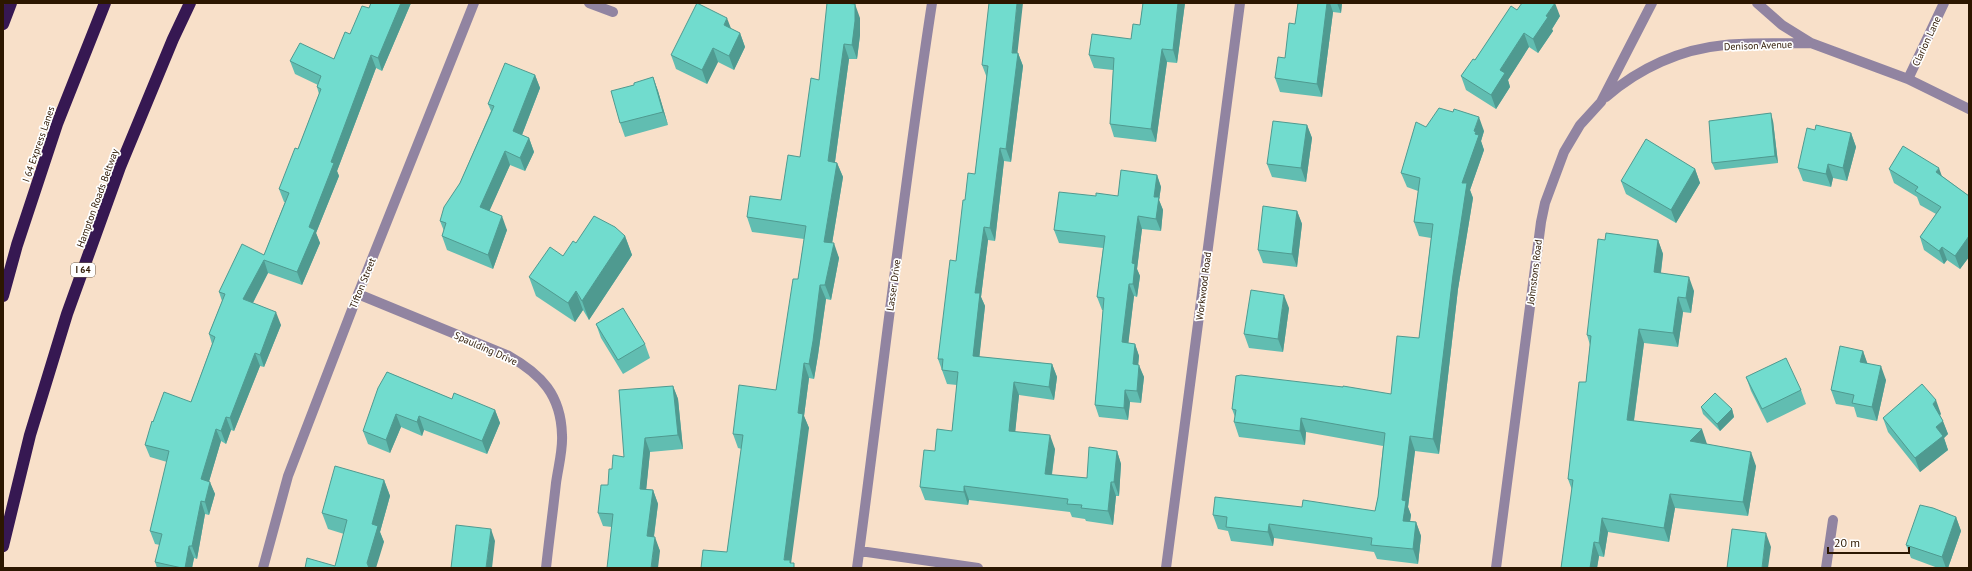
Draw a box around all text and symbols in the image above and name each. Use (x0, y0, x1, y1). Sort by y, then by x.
street label: Clarion Lane (1909, 14, 1944, 68)
street label: Denison Avenue (1724, 38, 1792, 53)
street label: I 64 Express Lanes (19, 105, 58, 184)
street label: Hampton Roads Beltway (74, 147, 122, 249)
street label: Johnstons Road (1524, 239, 1545, 306)
street label: Workwood Road (1193, 251, 1214, 321)
street label: Tifton Street (346, 255, 379, 310)
street label: Lasser Drive (883, 258, 904, 312)
road number: I 64 (71, 263, 95, 277)
street label: Spaulding Drive (452, 329, 519, 368)
scale bar (1828, 529, 1909, 555)
text: 20 m (1834, 535, 1860, 550)

